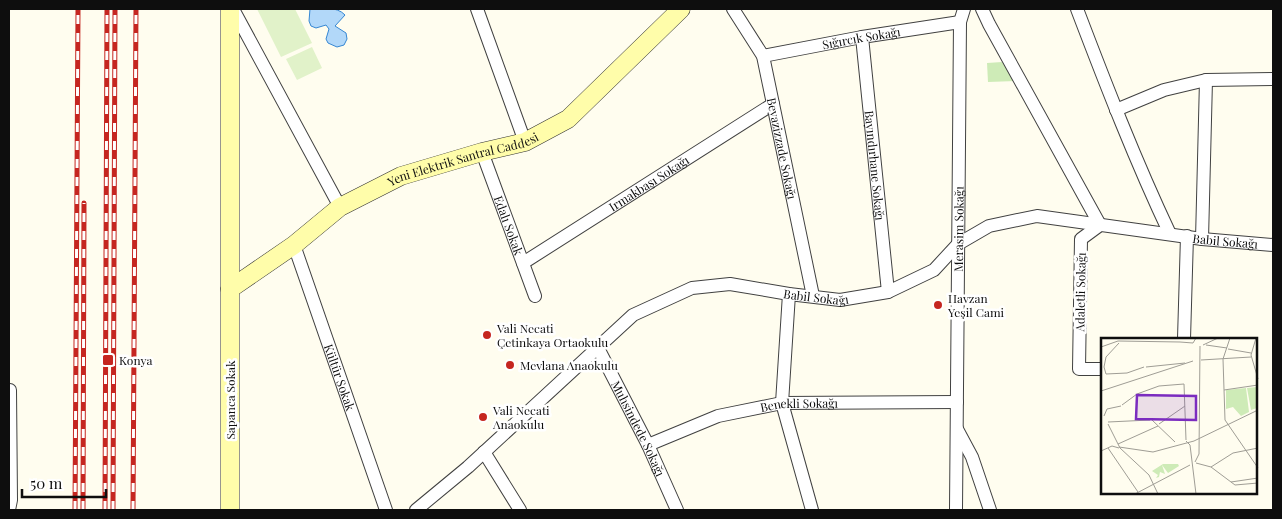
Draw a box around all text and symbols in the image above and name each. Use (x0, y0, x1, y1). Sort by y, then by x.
street label: Sığırcık Sokağı (821, 23, 902, 52)
street label: Beyazizzade Sokağı (764, 96, 801, 201)
street label: Bayındırhane Sokağı (862, 110, 889, 222)
street label: Yeni Elektrik Santral Caddesi (384, 128, 542, 190)
street label: Irmakbaşı Sokağı (606, 151, 692, 215)
street label: Merasim Sokağı (950, 186, 967, 272)
street label: Edalı Sokak (491, 193, 527, 258)
street label: Babil Sokağı (1192, 230, 1259, 252)
street label: Adaletli Sokağı (1071, 252, 1089, 333)
street label: Babil Sokağı (782, 285, 850, 308)
place label: Havzan Yeşil Cami (947, 290, 1005, 320)
marker: Havzan Yeşil Cami (932, 299, 944, 311)
place label: Vali Necati Çetinkaya Ortaokulu (496, 320, 608, 350)
marker: Vali Necati Çetinkaya Ortaokulu (481, 329, 493, 341)
inset map (1101, 338, 1257, 494)
street label: Kültür Sokak (321, 342, 359, 413)
place label: Konya (119, 352, 152, 368)
marker: Konya (101, 353, 115, 367)
place label: Mevlana Anaokulu (520, 357, 618, 373)
marker: Mevlana Anaokulu (504, 359, 516, 371)
street label: Sapanca Sokak (222, 360, 238, 440)
street label: Muhsindede Sokağı (608, 378, 669, 479)
street label: Benekli Sokağı (759, 395, 839, 415)
place label: Vali Necati Anaokulu (492, 402, 550, 432)
marker: Vali Necati Anaokulu (477, 411, 489, 423)
scale bar (22, 466, 106, 498)
text: 50 m (30, 473, 63, 493)

